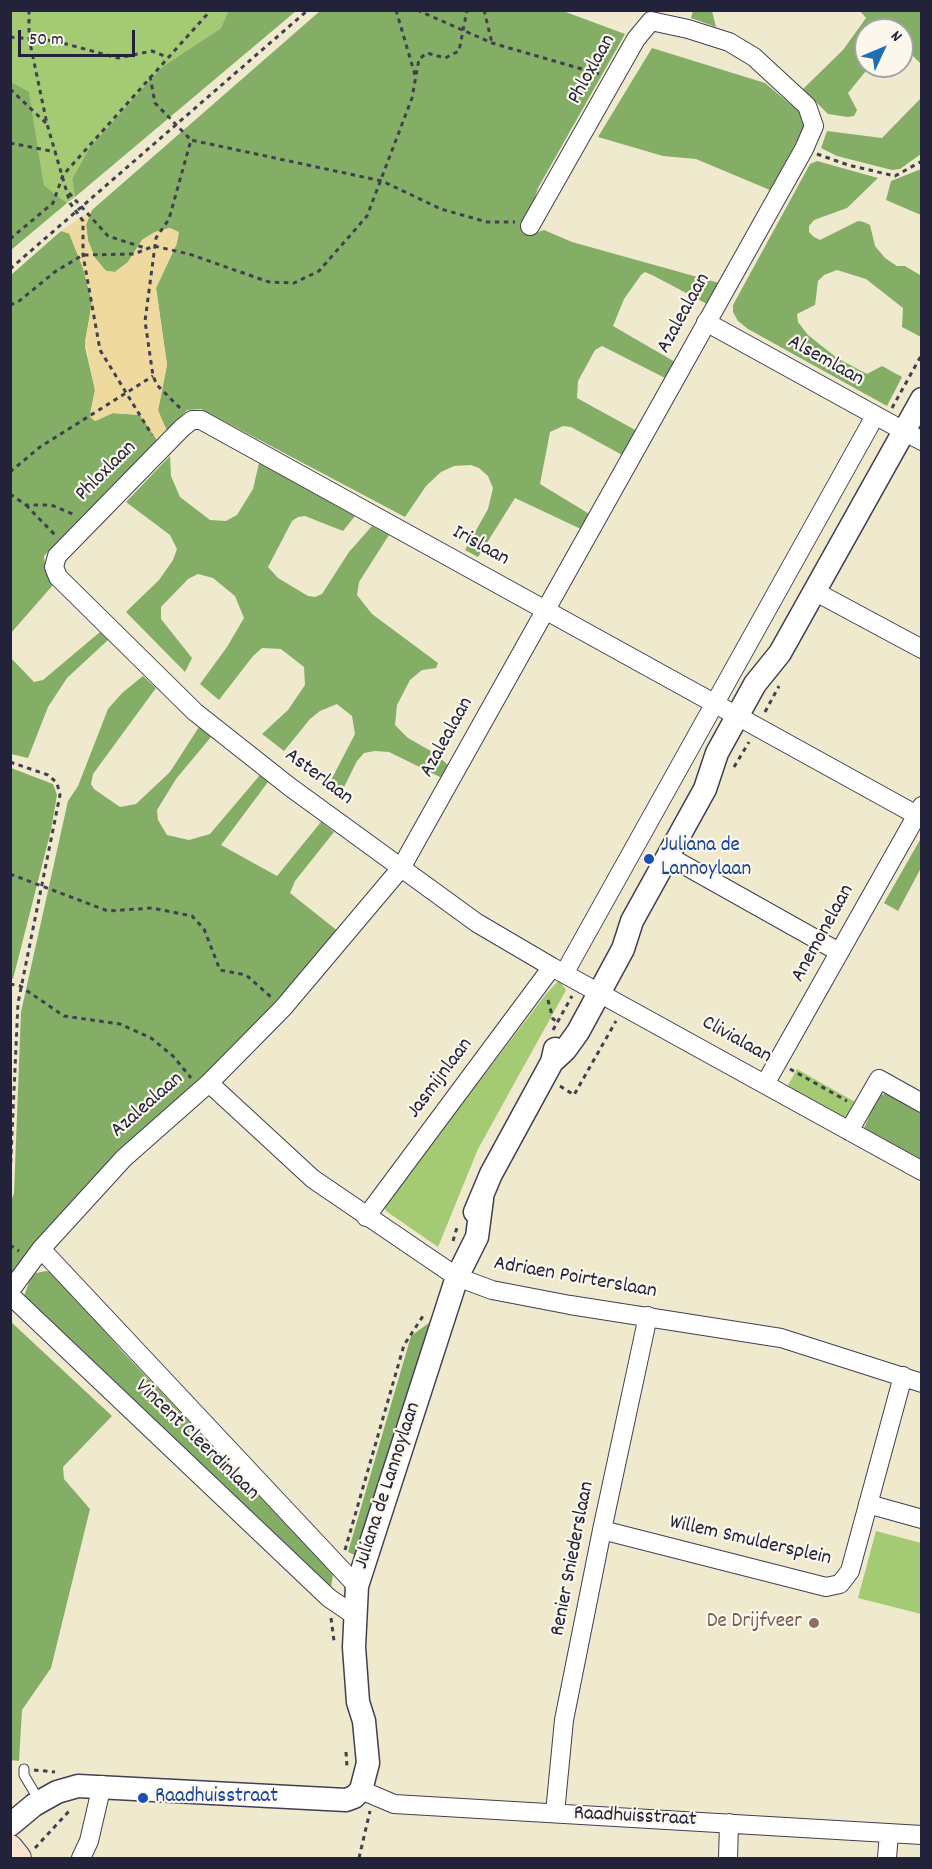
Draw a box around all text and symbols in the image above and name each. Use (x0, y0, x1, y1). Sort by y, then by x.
scale bar (21, 18, 138, 56)
north arrow (854, 18, 914, 78)
text: N (885, 26, 907, 47)
text: 50 m (29, 28, 64, 53)
street label: Phloxlaan (564, 31, 622, 109)
street label: Azalealaan (653, 270, 717, 358)
street label: Alsemlaan (782, 331, 868, 393)
street label: Phloxlaan (71, 436, 143, 508)
street label: Irislaan (447, 521, 513, 573)
street label: Azalealaan (416, 694, 480, 782)
street label: Asterlaan (279, 744, 357, 812)
place label: Juliana de Lannoylaan (661, 834, 751, 884)
marker: Juliana de Lannoylaan (642, 852, 656, 866)
street label: Anemonelaan (787, 881, 861, 987)
street label: Clivialaan (697, 1012, 775, 1070)
street label: Jasmijnlaan (403, 1034, 479, 1124)
street label: Azalealaan (107, 1068, 189, 1144)
street label: Adriaen Poirterslaan (492, 1252, 658, 1306)
street label: Vincent Cleerdinlaan (129, 1375, 263, 1507)
street label: Juliana de Lannoylaan (350, 1399, 428, 1573)
street label: Renier Sniederslaan (547, 1480, 601, 1638)
street label: Willem Smuldersplein (667, 1511, 833, 1573)
place label: De Drijfveer (707, 1610, 802, 1636)
marker: De Drijfveer (807, 1616, 821, 1630)
place label: Raadhuisstraat (155, 1785, 278, 1811)
marker: Raadhuisstraat (136, 1791, 150, 1805)
street label: Raadhuisstraat (573, 1802, 697, 1834)

